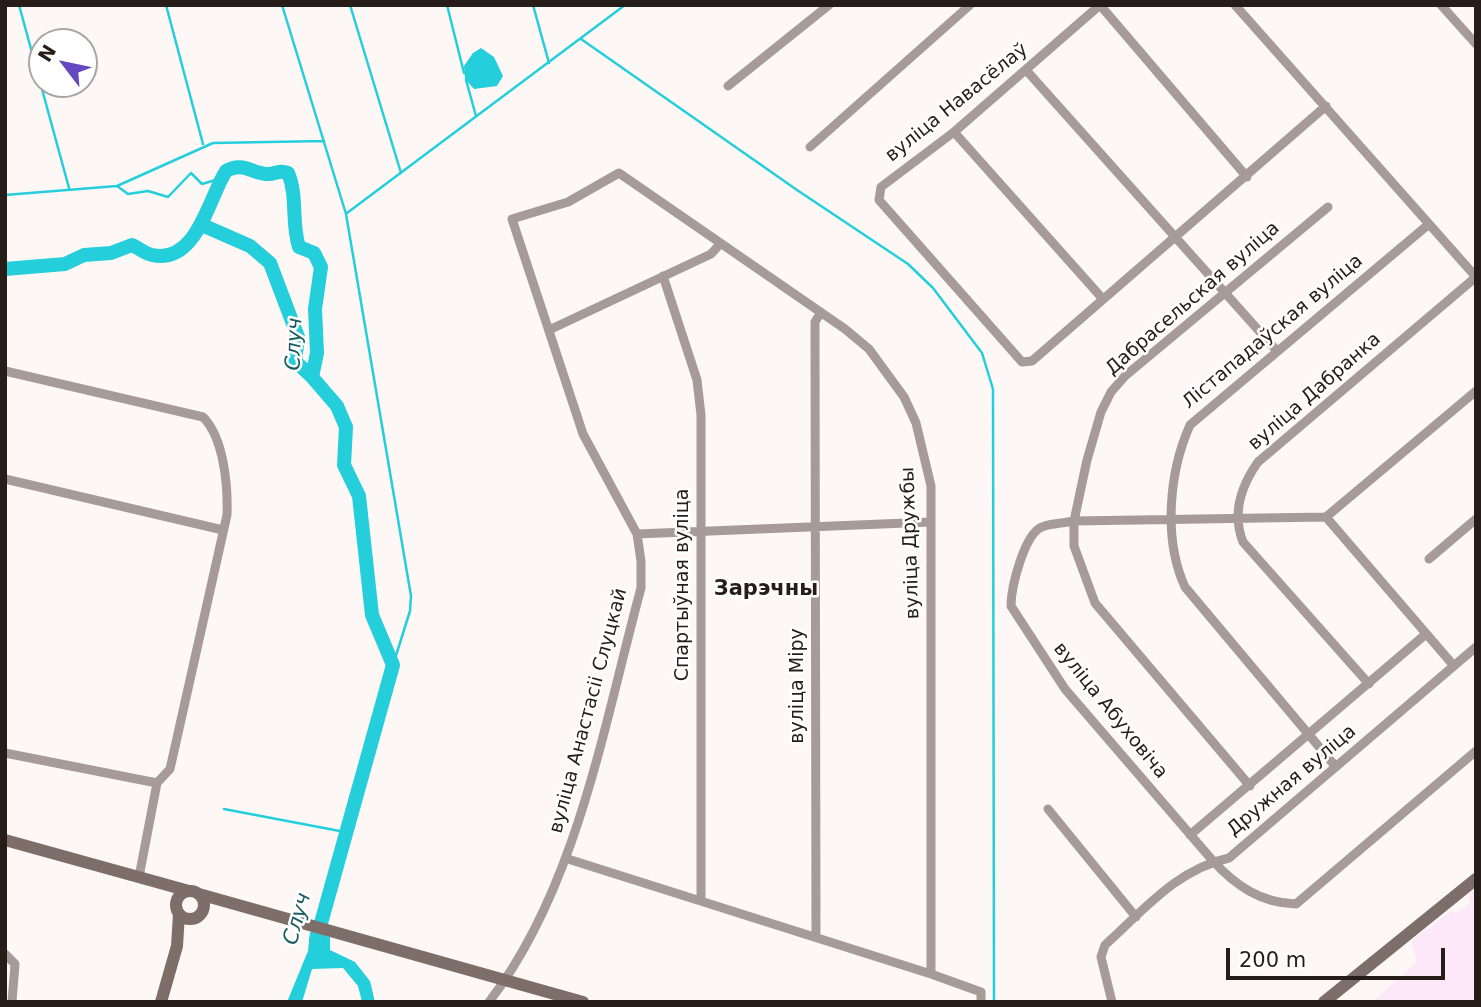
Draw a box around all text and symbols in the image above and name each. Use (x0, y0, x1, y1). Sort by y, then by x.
north arrow (28, 28, 98, 98)
street label: вуліца Навасёлаў (881, 39, 1033, 167)
text: N (33, 40, 60, 66)
street label: Дабрасельская вуліца (1101, 217, 1285, 381)
street label: Лістападаўская вуліца (1178, 250, 1368, 414)
water label: Случ (281, 317, 309, 371)
street label: вуліца Дабранка (1244, 328, 1386, 456)
street label: вуліца Дружбы (897, 466, 925, 620)
street label: Спартыўная вуліца (672, 489, 694, 681)
district label: Зарэчны (714, 577, 818, 603)
street label: вуліца Анастасіі Слуцкай (545, 586, 633, 836)
street label: вуліца Міру (787, 628, 809, 744)
street label: вуліца Абуховіча (1048, 638, 1172, 784)
street label: Дружная вуліца (1223, 720, 1361, 842)
water label: Случ (279, 890, 317, 948)
scale bar (1229, 934, 1448, 978)
text: 200 m (1239, 948, 1306, 972)

